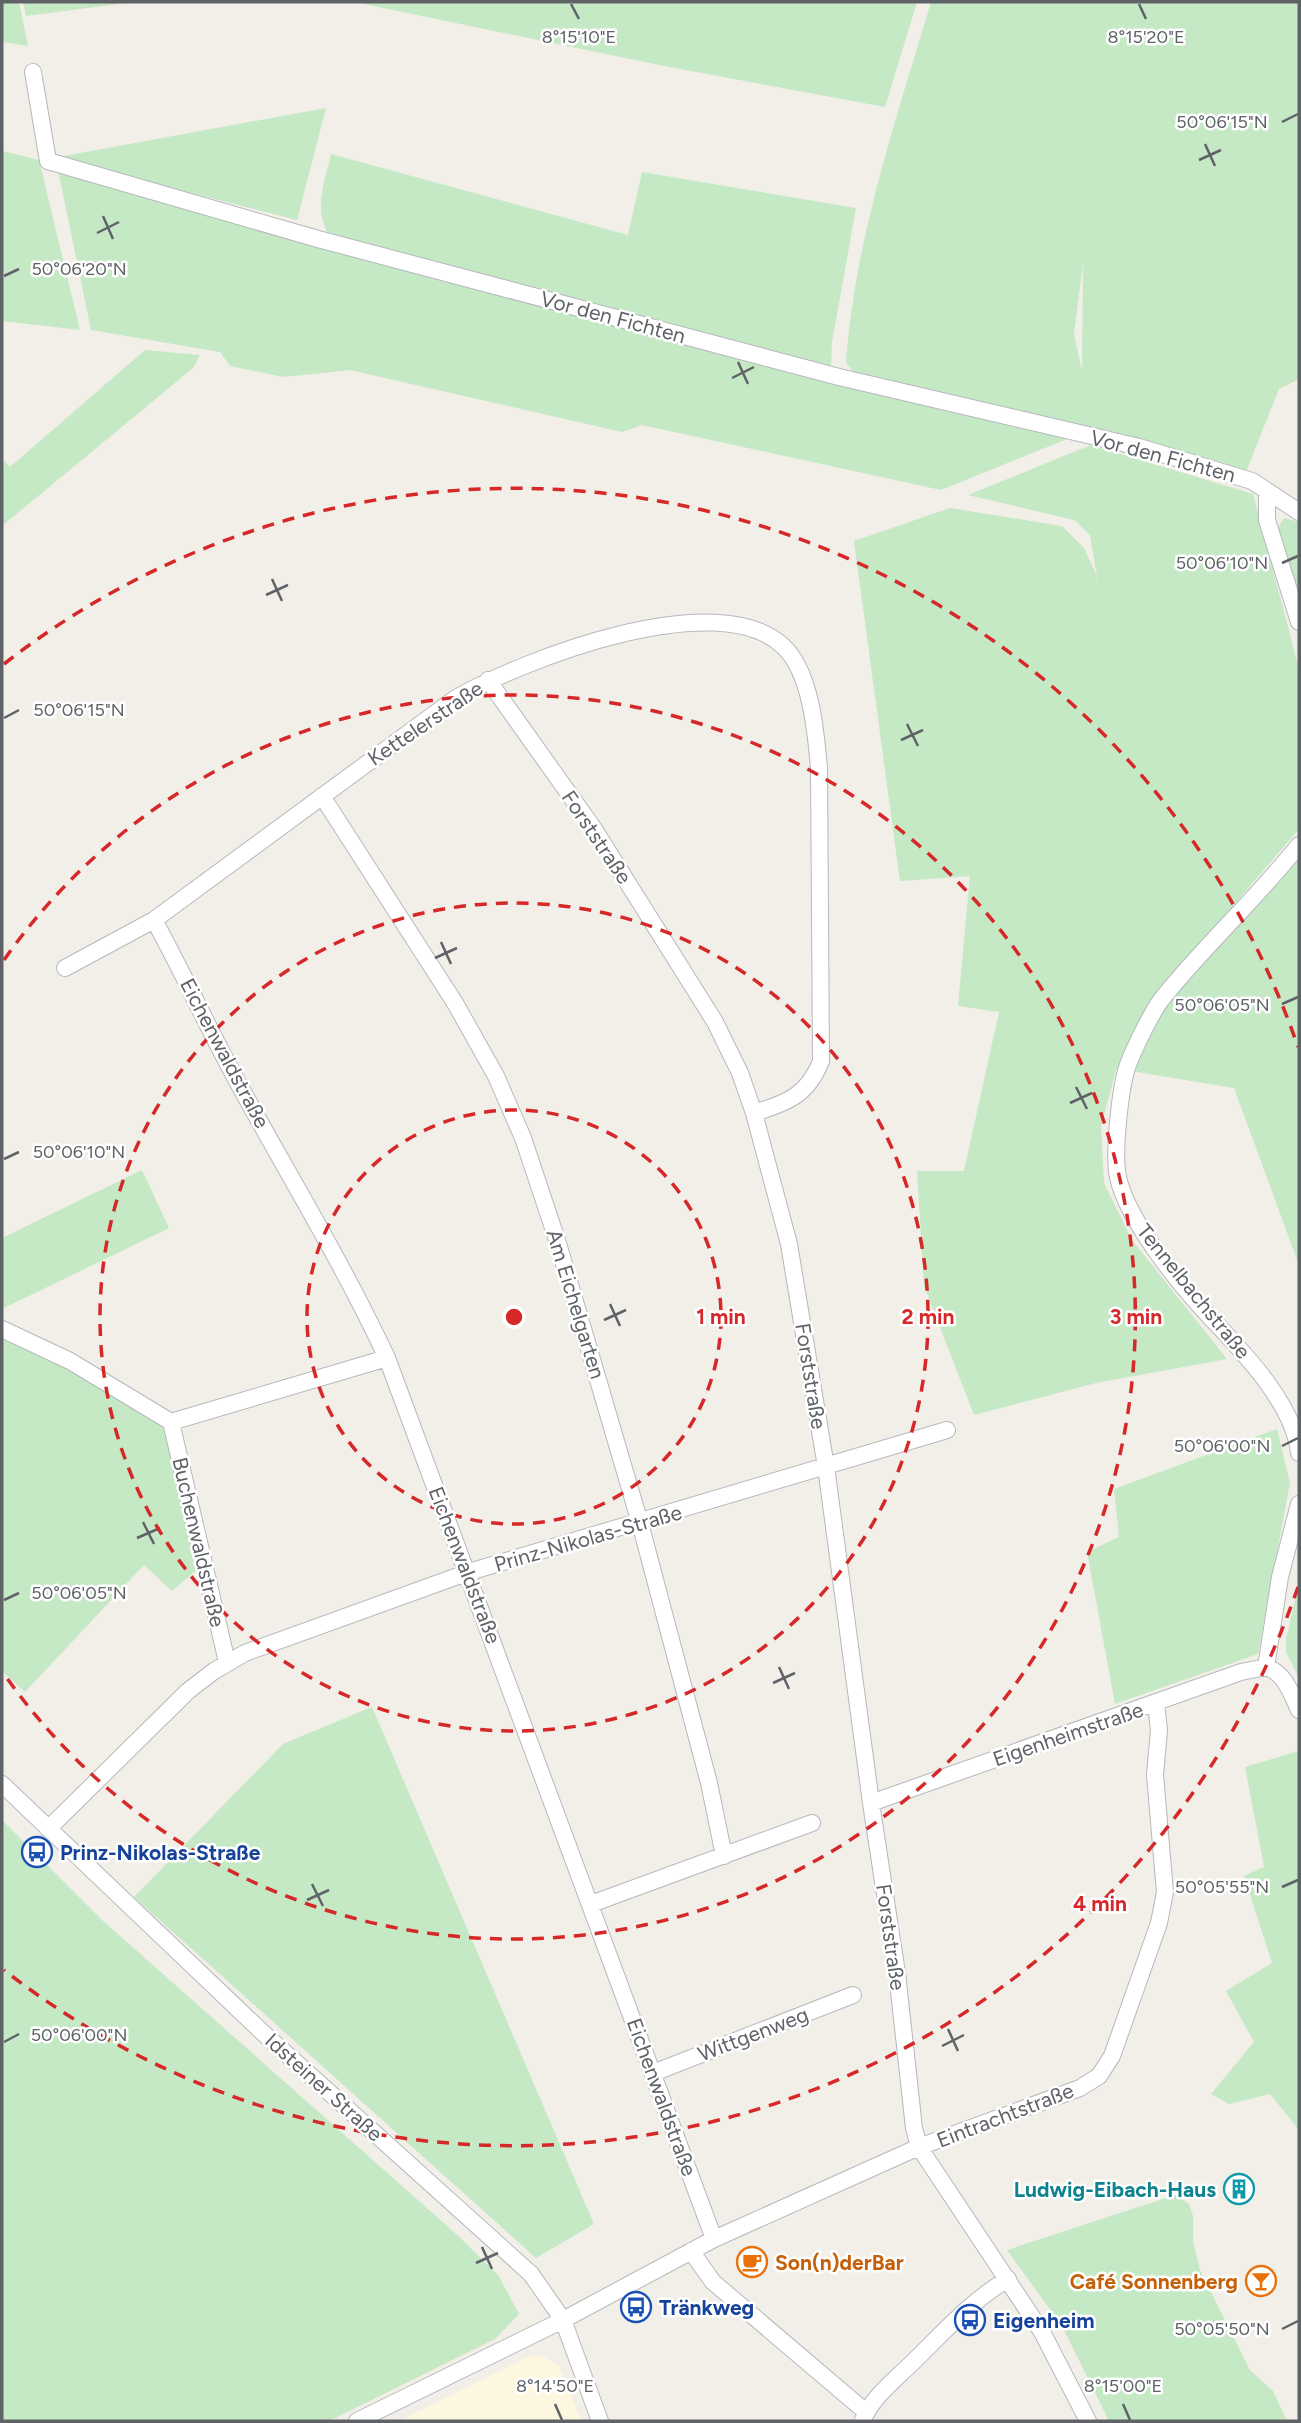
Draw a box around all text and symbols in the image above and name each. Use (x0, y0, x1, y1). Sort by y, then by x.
text: 8°15'10"E (542, 26, 616, 48)
text: 8°15'20"E (1107, 26, 1185, 48)
text: 50°06'15"N (1176, 111, 1268, 133)
text: 50°06'20"N (31, 258, 127, 280)
street label: Vor den Fichten (538, 286, 688, 348)
street label: Vor den Fichten (1088, 425, 1238, 487)
text: 50°06'10"N (1176, 552, 1268, 574)
street label: Kettelerstraße (363, 675, 487, 771)
text: 50°06'15"N (33, 699, 125, 721)
street label: Forststraße (557, 786, 637, 888)
street label: Eichenwaldstraße (175, 974, 275, 1132)
text: 50°06'05"N (1174, 994, 1270, 1016)
text: 50°06'10"N (33, 1141, 125, 1163)
street label: Tennelbachstraße (1132, 1219, 1256, 1363)
street label: Am Eichelgarten (541, 1226, 611, 1382)
text: 1 min (696, 1304, 746, 1329)
text: 2 min (902, 1304, 954, 1329)
text: 3 min (1110, 1304, 1162, 1329)
centre of rings (502, 1305, 526, 1329)
street label: Forststraße (790, 1321, 832, 1431)
text: 50°06'00"N (1174, 1435, 1270, 1457)
street label: Buchenwaldstraße (167, 1455, 231, 1629)
street label: Eichenwaldstraße (424, 1483, 506, 1647)
street label: Prinz-Nikolas-Straße (491, 1499, 685, 1577)
text: 50°06'05"N (31, 1582, 127, 1604)
street label: Eigenheimstraße (989, 1697, 1147, 1771)
bus stop icon: Prinz-Nikolas-Straße (20, 1835, 54, 1869)
place label: Prinz-Nikolas-Straße (60, 1840, 261, 1865)
text: 50°05'55"N (1175, 1876, 1269, 1898)
street label: Forststraße (871, 1882, 911, 1992)
text: 4 min (1073, 1891, 1127, 1916)
street label: Wittgenweg (694, 2002, 812, 2066)
street label: Eichenwaldstraße (622, 2015, 702, 2179)
text: 50°06'00"N (31, 2024, 127, 2046)
street label: Idsteiner Straße (260, 2028, 388, 2146)
street label: Eintrachtstraße (933, 2077, 1077, 2153)
building icon: Ludwig-Eibach-Haus (1222, 2172, 1256, 2206)
place label: Ludwig-Eibach-Haus (1014, 2177, 1216, 2202)
cafe icon: Son(n)derBar (735, 2245, 769, 2279)
place label: Son(n)derBar (775, 2250, 904, 2275)
bar icon: Café Sonnenberg (1244, 2264, 1278, 2298)
place label: Café Sonnenberg (1070, 2269, 1238, 2294)
bus stop icon: Tränkweg (619, 2290, 653, 2324)
place label: Tränkweg (659, 2295, 754, 2320)
bus stop icon: Eigenheim (953, 2303, 987, 2337)
place label: Eigenheim (993, 2308, 1094, 2333)
text: 50°05'50"N (1174, 2318, 1270, 2340)
text: 8°14'50"E (516, 2375, 594, 2397)
text: 8°15'00"E (1084, 2375, 1162, 2397)

